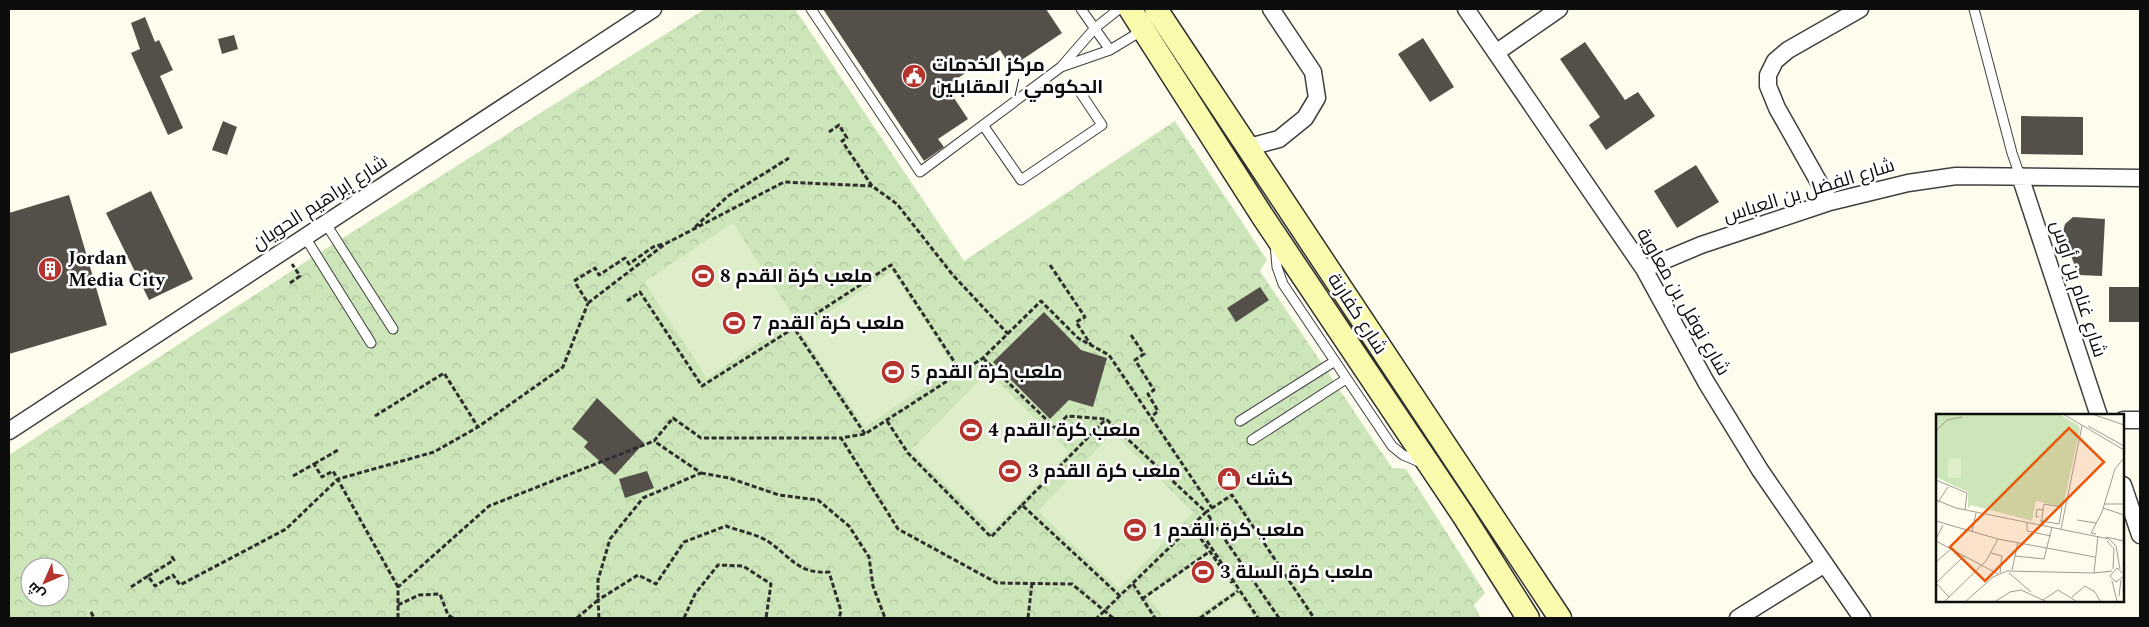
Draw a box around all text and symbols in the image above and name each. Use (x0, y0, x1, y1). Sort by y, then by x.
place label: مركز الخدمات الحكومي / المقابلين (932, 51, 1103, 102)
public building icon: مركز الخدمات الحكومي / المقابلين (901, 63, 927, 89)
street label: شارع إبراهيم الحويان (246, 148, 394, 258)
street label: شارع الفضل بن العباس (1720, 151, 1898, 231)
street label: شارع غنام بن أوس (2042, 217, 2114, 361)
street label: شارع نوفل بن معاوية (1629, 223, 1737, 381)
place label: Jordan Media City (68, 244, 166, 295)
building icon: Jordan Media City (37, 256, 63, 282)
place label: ملعب كرة القدم 8 (720, 262, 873, 291)
sports icon: ملعب كرة القدم 8 (690, 263, 716, 289)
street label: شارع كفارنة (1320, 267, 1394, 361)
place label: ملعب كرة القدم 7 (752, 309, 905, 338)
sports icon: ملعب كرة القدم 7 (721, 310, 747, 336)
place label: ملعب كرة القدم 5 (910, 358, 1063, 387)
sports icon: ملعب كرة القدم 5 (880, 359, 906, 385)
inset map (1936, 414, 2124, 602)
place label: ملعب كرة القدم 4 (988, 416, 1141, 445)
sports icon: ملعب كرة القدم 4 (958, 417, 984, 443)
place label: ملعب كرة القدم 3 (1028, 457, 1181, 486)
sports icon: ملعب كرة القدم 3 (997, 458, 1023, 484)
place label: كشك (1246, 465, 1293, 494)
shop icon: كشك (1216, 466, 1242, 492)
place label: ملعب كرة القدم 1 (1152, 516, 1305, 545)
sports icon: ملعب كرة القدم 1 (1122, 517, 1148, 543)
north arrow (20, 557, 70, 607)
place label: ملعب كرة السلة 3 (1220, 558, 1373, 587)
sports icon: ملعب كرة السلة 3 (1190, 559, 1216, 585)
text: ش (22, 577, 50, 605)

